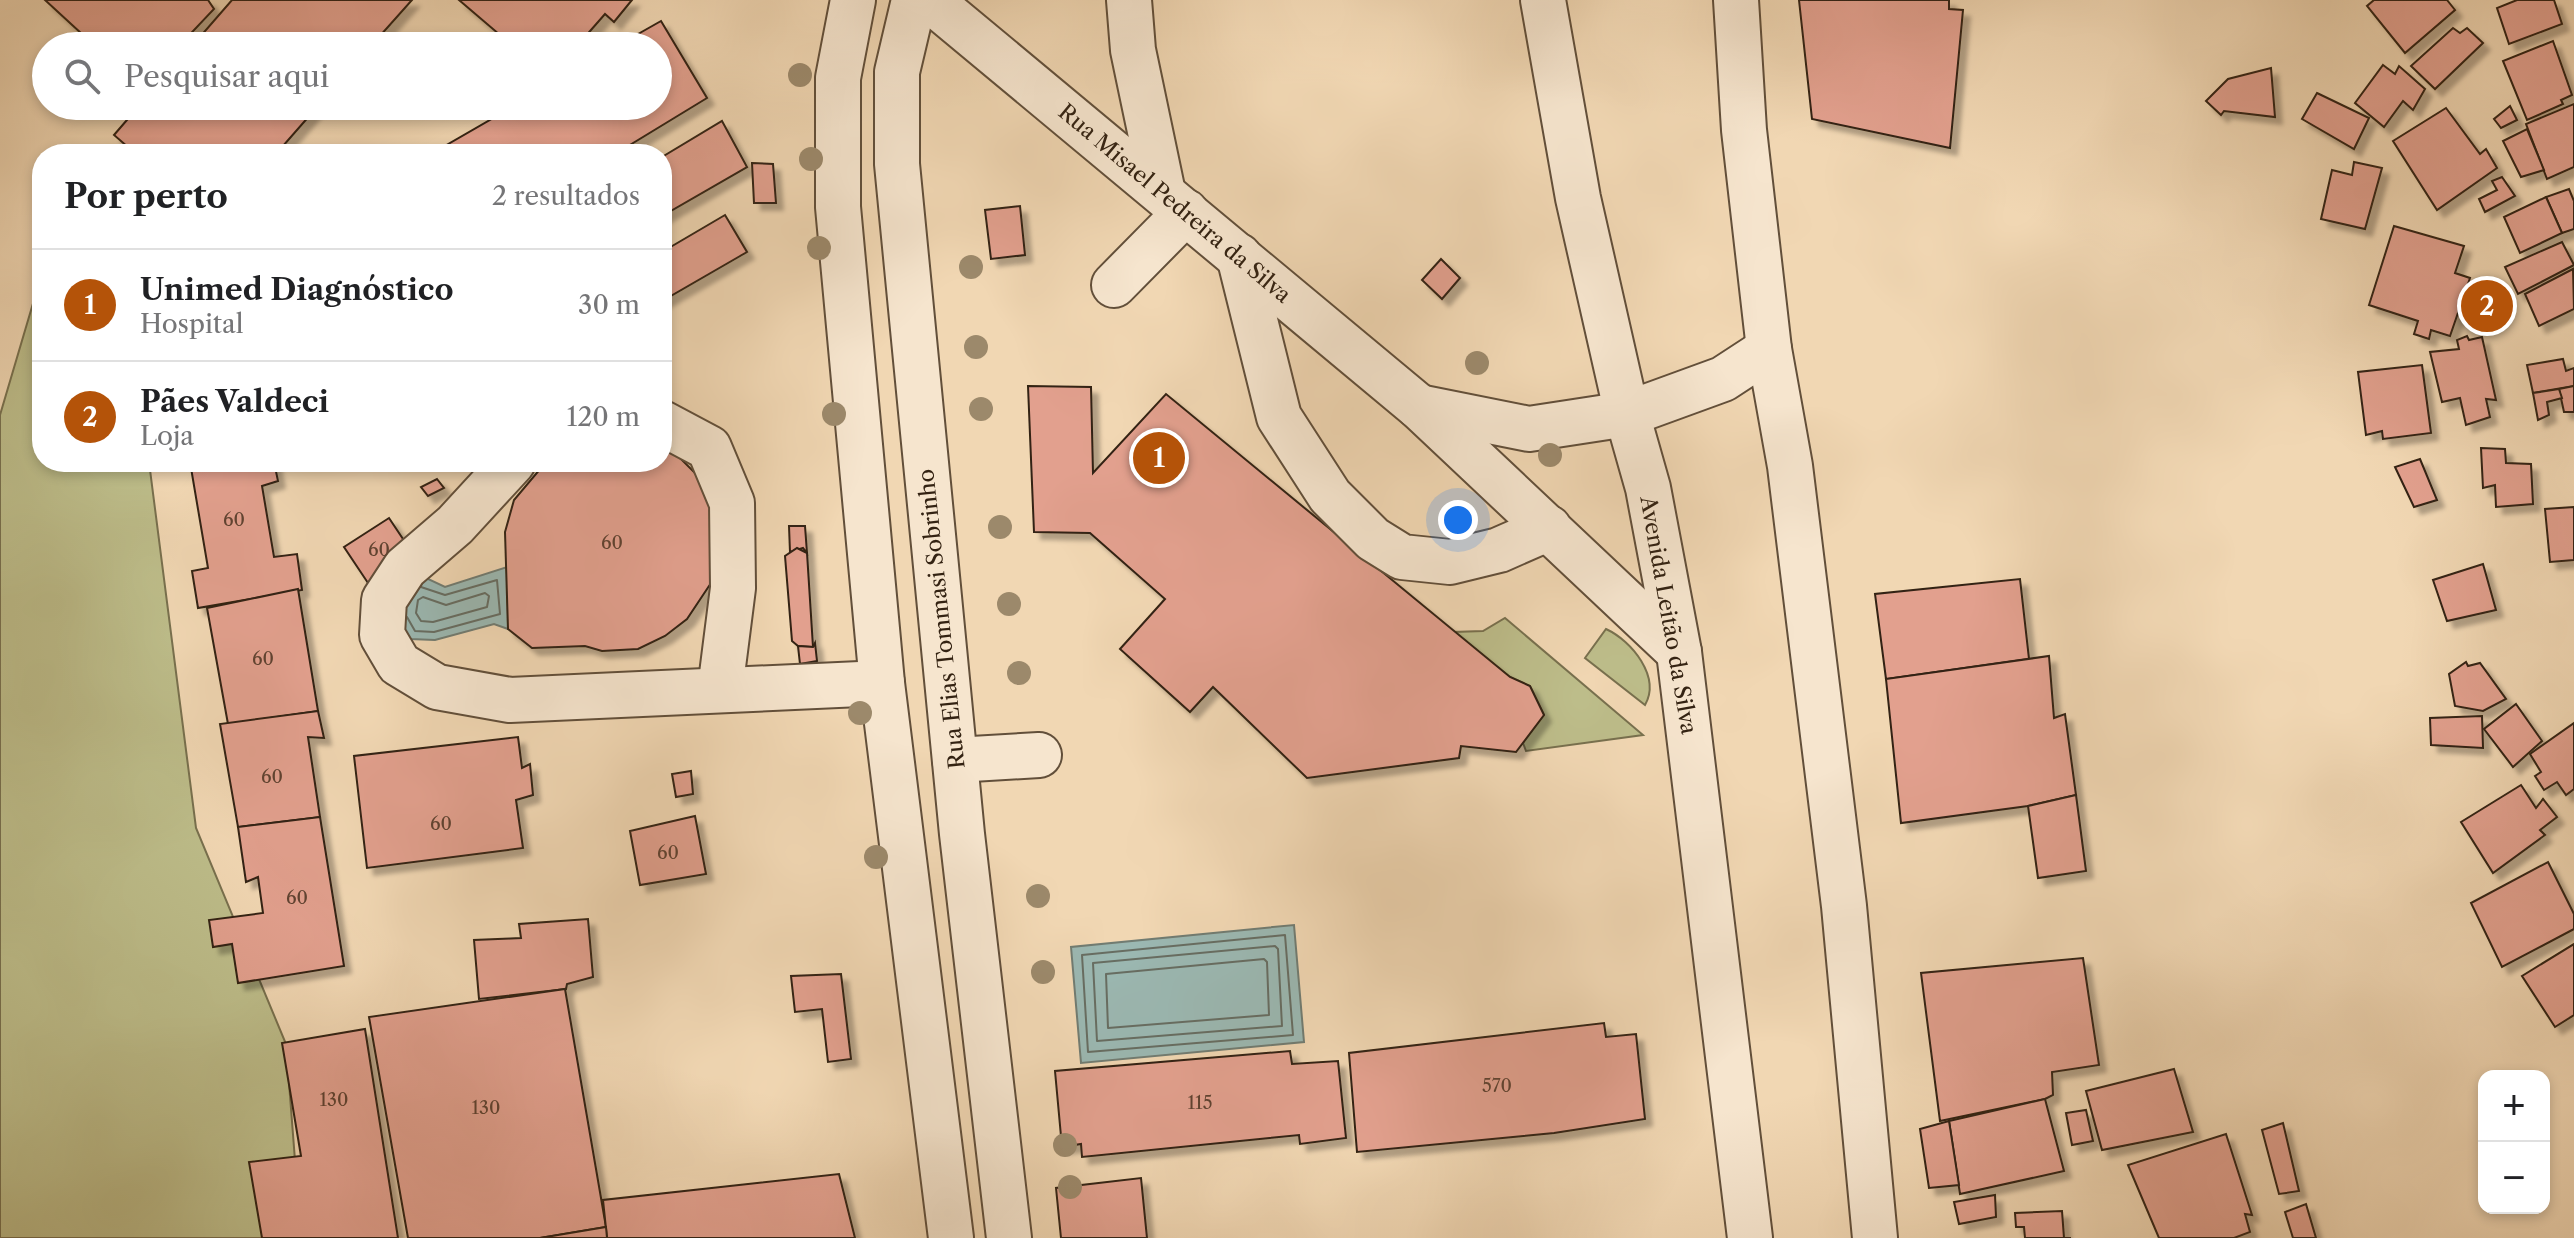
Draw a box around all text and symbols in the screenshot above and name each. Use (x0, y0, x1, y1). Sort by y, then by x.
search box (32, 32, 672, 120)
icon: search (60, 54, 104, 98)
text: Pesquisar aqui (124, 58, 329, 95)
street label: Rua Misael Pedreira da Silva (1053, 98, 1297, 309)
text: Por perto (64, 175, 228, 217)
text: 2 resultados (492, 180, 640, 212)
text: Unimed Diagnóstico (140, 271, 453, 308)
pin: 2 (2461, 276, 2513, 336)
text: 1 (84, 289, 96, 321)
text: 30 m (578, 289, 640, 321)
text: Hospital (140, 308, 244, 340)
text: Pães Valdeci (140, 383, 329, 420)
text: 2 (82, 401, 98, 433)
text: 120 m (566, 401, 640, 433)
text: Loja (140, 420, 194, 452)
pin: 1 (1133, 428, 1185, 488)
street label: Rua Elias Tommasi Sobrinho (912, 468, 971, 770)
street label: Avenida Leitão da Silva (1634, 493, 1703, 737)
your location (1438, 500, 1478, 540)
house number: 60 (223, 509, 245, 531)
house number: 60 (601, 532, 623, 554)
house number: 60 (368, 539, 390, 561)
house number: 60 (252, 648, 274, 670)
house number: 60 (261, 766, 283, 788)
house number: 60 (430, 813, 452, 835)
house number: 60 (657, 842, 679, 864)
house number: 60 (286, 887, 308, 909)
map controls (2478, 1070, 2550, 1214)
button: + (2478, 1070, 2550, 1142)
house number: 570 (1482, 1075, 1512, 1097)
house number: 130 (320, 1089, 348, 1111)
house number: 115 (1188, 1092, 1212, 1114)
house number: 130 (472, 1097, 500, 1119)
button: − (2478, 1142, 2550, 1214)

